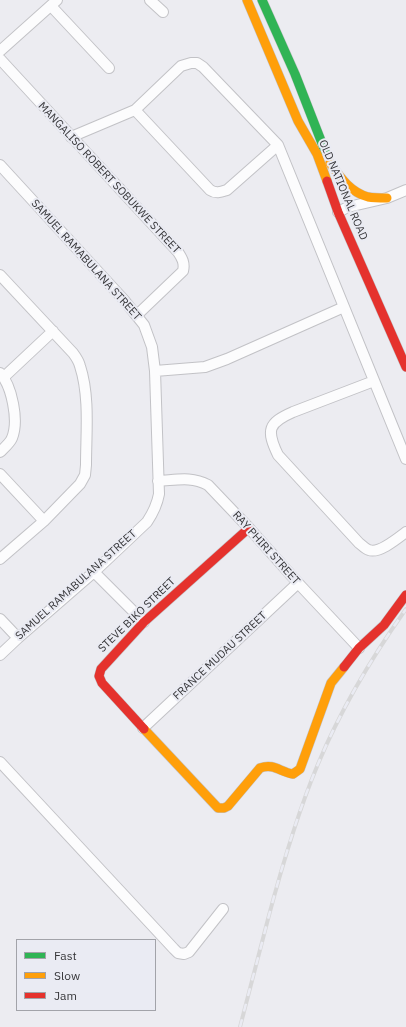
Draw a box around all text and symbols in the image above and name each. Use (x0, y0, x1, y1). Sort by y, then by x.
street label: MANGALISO ROBERT SOBUKWE STREET (35, 100, 183, 256)
street label: OLD NATIONAL ROAD (316, 138, 370, 242)
street label: SAMUEL RAMABULANA STREET (28, 197, 144, 323)
street label: RAY PHIRI STREET (230, 509, 302, 587)
street label: SAMUEL RAMABULANA STREET (13, 527, 139, 643)
street label: STEVE BIKO STREET (96, 575, 178, 655)
street label: FRANCE MUDAU STREET (170, 609, 270, 703)
legend (16, 939, 156, 1011)
text: Fast (54, 948, 77, 963)
text: Slow (54, 968, 80, 983)
text: Jam (54, 988, 77, 1003)

